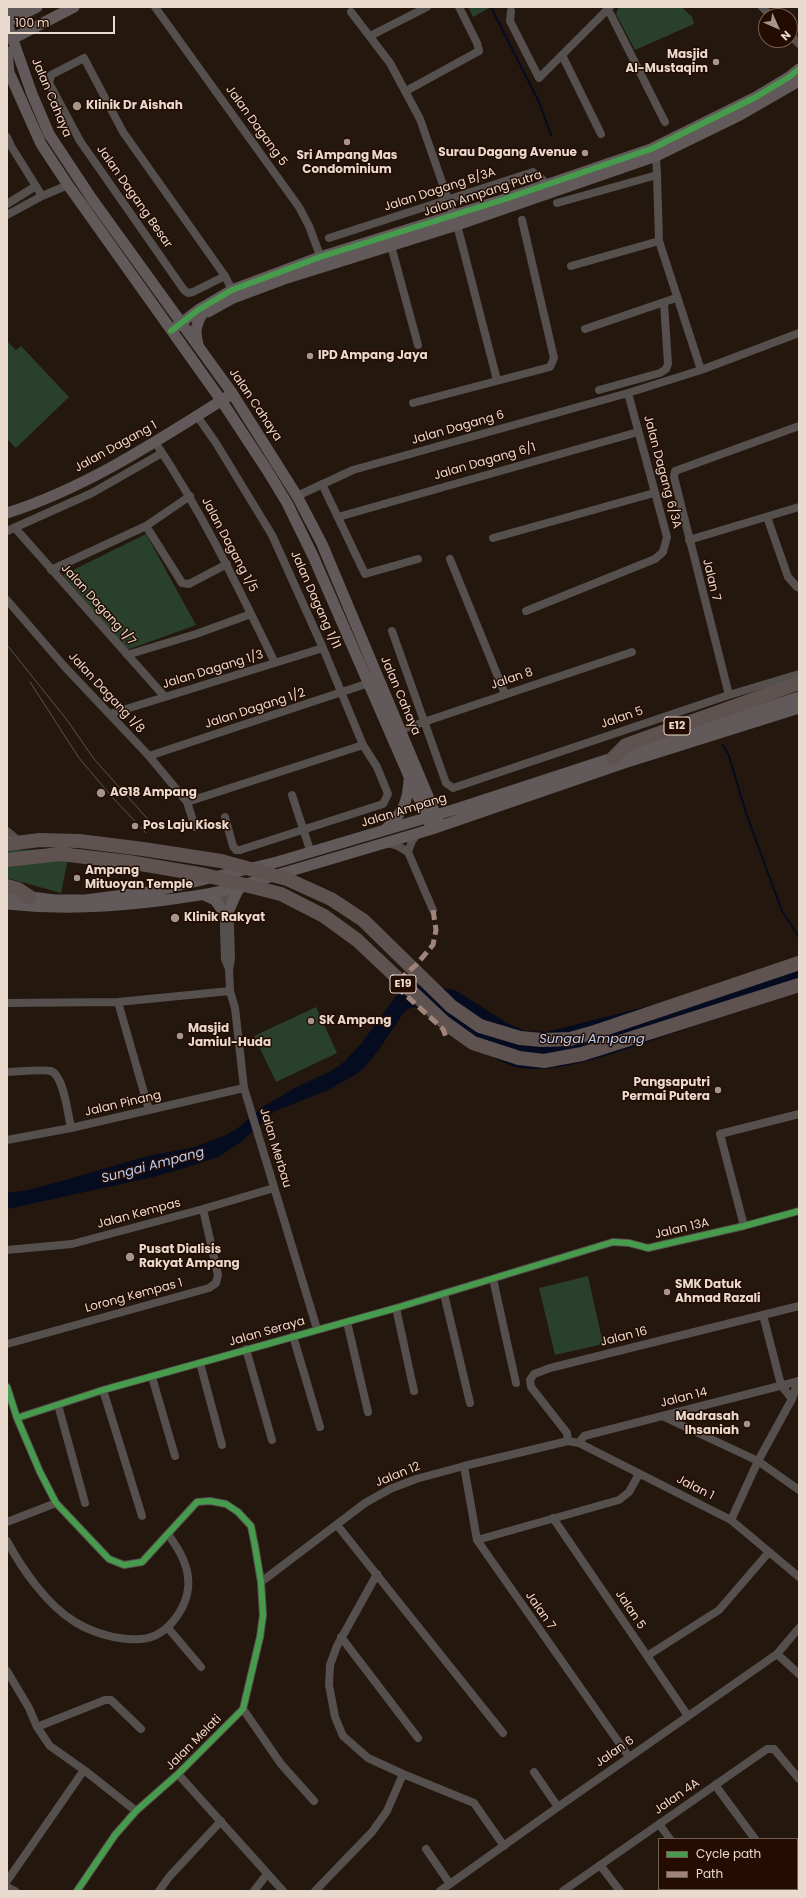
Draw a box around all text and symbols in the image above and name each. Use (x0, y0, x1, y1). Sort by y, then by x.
scale bar (10, 8, 117, 34)
north arrow (758, 8, 798, 48)
text: 100 m (15, 14, 49, 31)
text: N (777, 27, 794, 44)
place label: Masjid Al-Mustaqim (625, 48, 708, 76)
street label: Jalan Cahaya (28, 56, 74, 140)
marker: Masjid Al-Mustaqim (711, 57, 721, 67)
street label: Jalan Dagang 5 (222, 83, 290, 169)
place label: Klinik Dr Aishah (86, 99, 183, 113)
marker: Klinik Dr Aishah (71, 100, 83, 112)
marker: Sri Ampang Mas Condominium (342, 137, 352, 147)
street label: Jalan Dagang Besar (93, 143, 175, 251)
place label: Surau Dagang Avenue (438, 146, 577, 160)
marker: Surau Dagang Avenue (580, 148, 590, 158)
place label: Sri Ampang Mas Condominium (296, 149, 398, 177)
street label: Jalan Dagang B/3A (382, 165, 498, 215)
street label: Jalan Ampang Putra (422, 168, 544, 220)
place label: IPD Ampang Jaya (318, 349, 428, 363)
marker: IPD Ampang Jaya (305, 351, 315, 361)
street label: Jalan Cahaya (225, 366, 285, 444)
street label: Jalan Dagang 6 (410, 408, 506, 448)
street label: Jalan Dagang 6/3A (640, 414, 684, 530)
street label: Jalan Dagang 1 (72, 418, 160, 476)
street label: Jalan Dagang 6/1 (432, 441, 538, 483)
street label: Jalan Dagang 1/5 (198, 495, 260, 595)
street label: Jalan Dagang 1/11 (287, 549, 343, 651)
street label: Jalan 7 (699, 557, 723, 603)
street label: Jalan Dagang 1/7 (58, 561, 138, 649)
street label: Jalan Dagang 1/3 (161, 648, 265, 692)
street label: Jalan Dagang 1/8 (65, 650, 147, 736)
street label: Jalan Cahaya (377, 654, 423, 738)
street label: Jalan 8 (489, 665, 535, 693)
street label: Jalan Dagang 1/2 (203, 686, 307, 732)
street label: Jalan 5 (599, 704, 645, 732)
road number: E12 (664, 717, 690, 735)
place label: AG18 Ampang (110, 786, 197, 800)
marker: AG18 Ampang (95, 787, 107, 799)
street label: Jalan Ampang (359, 791, 449, 831)
place label: Pos Laju Kiosk (143, 819, 229, 833)
marker: Pos Laju Kiosk (130, 821, 140, 831)
place label: Ampang Mituoyan Temple (85, 864, 193, 892)
marker: Ampang Mituoyan Temple (72, 873, 82, 883)
place label: Klinik Rakyat (184, 911, 265, 925)
marker: Klinik Rakyat (169, 912, 181, 924)
road number: E19 (390, 975, 416, 993)
place label: SK Ampang (319, 1014, 391, 1028)
marker: SK Ampang (306, 1016, 316, 1026)
place label: Masjid Jamiul-Huda (188, 1022, 271, 1050)
marker: Masjid Jamiul-Huda (175, 1031, 185, 1041)
water label: Sungai Ampang (539, 1032, 645, 1048)
place label: Pangsaputri Permai Putera (622, 1076, 710, 1104)
marker: Pangsaputri Permai Putera (713, 1085, 723, 1095)
street label: Jalan Pinang (83, 1088, 163, 1120)
street label: Jalan Merbau (256, 1106, 294, 1190)
water label: Sungai Ampang (100, 1145, 206, 1187)
street label: Jalan Kempas (96, 1196, 182, 1232)
street label: Jalan 13A (653, 1216, 711, 1242)
place label: Pusat Dialisis Rakyat Ampang (139, 1243, 240, 1271)
marker: Pusat Dialisis Rakyat Ampang (124, 1251, 136, 1263)
street label: Lorong Kempas 1 (84, 1276, 184, 1316)
place label: SMK Datuk Ahmad Razali (675, 1278, 761, 1306)
marker: SMK Datuk Ahmad Razali (662, 1287, 672, 1297)
street label: Jalan Seraya (227, 1314, 307, 1350)
street label: Jalan 16 (599, 1324, 649, 1350)
street label: Jalan 14 (659, 1385, 709, 1411)
place label: Madrasah Ihsaniah (675, 1410, 739, 1438)
marker: Madrasah Ihsaniah (742, 1419, 752, 1429)
street label: Jalan 12 (373, 1459, 423, 1491)
street label: Jalan 1 (674, 1472, 716, 1504)
street label: Jalan 5 (612, 1588, 648, 1632)
street label: Jalan 7 (522, 1589, 558, 1633)
street label: Jalan Melati (163, 1712, 225, 1774)
street label: Jalan 6 (593, 1733, 637, 1771)
street label: Jalan 4A (652, 1776, 702, 1818)
legend (658, 1838, 798, 1890)
text: Cycle path (696, 1845, 761, 1862)
text: Path (696, 1865, 723, 1882)

